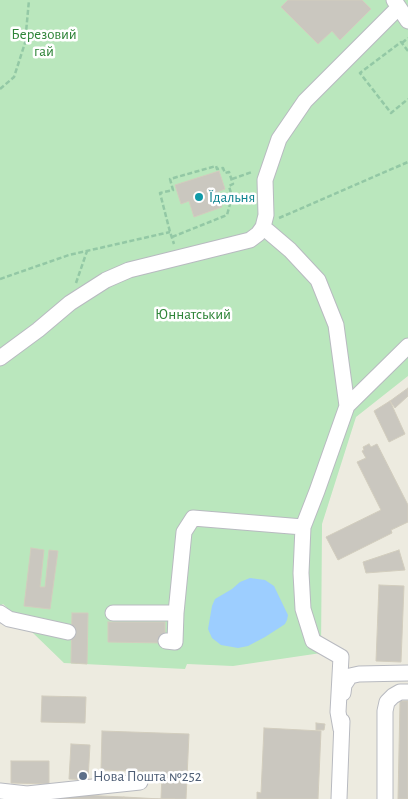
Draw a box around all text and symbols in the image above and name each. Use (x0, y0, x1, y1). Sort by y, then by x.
park label: Березовий гай (11, 25, 77, 60)
place label: Їдальня (209, 188, 255, 206)
marker: Їдальня (193, 191, 205, 203)
park label: Юннатський (155, 305, 231, 323)
place label: Нова Пошта №252 (93, 767, 202, 785)
marker: Нова Пошта №252 (77, 770, 89, 782)

